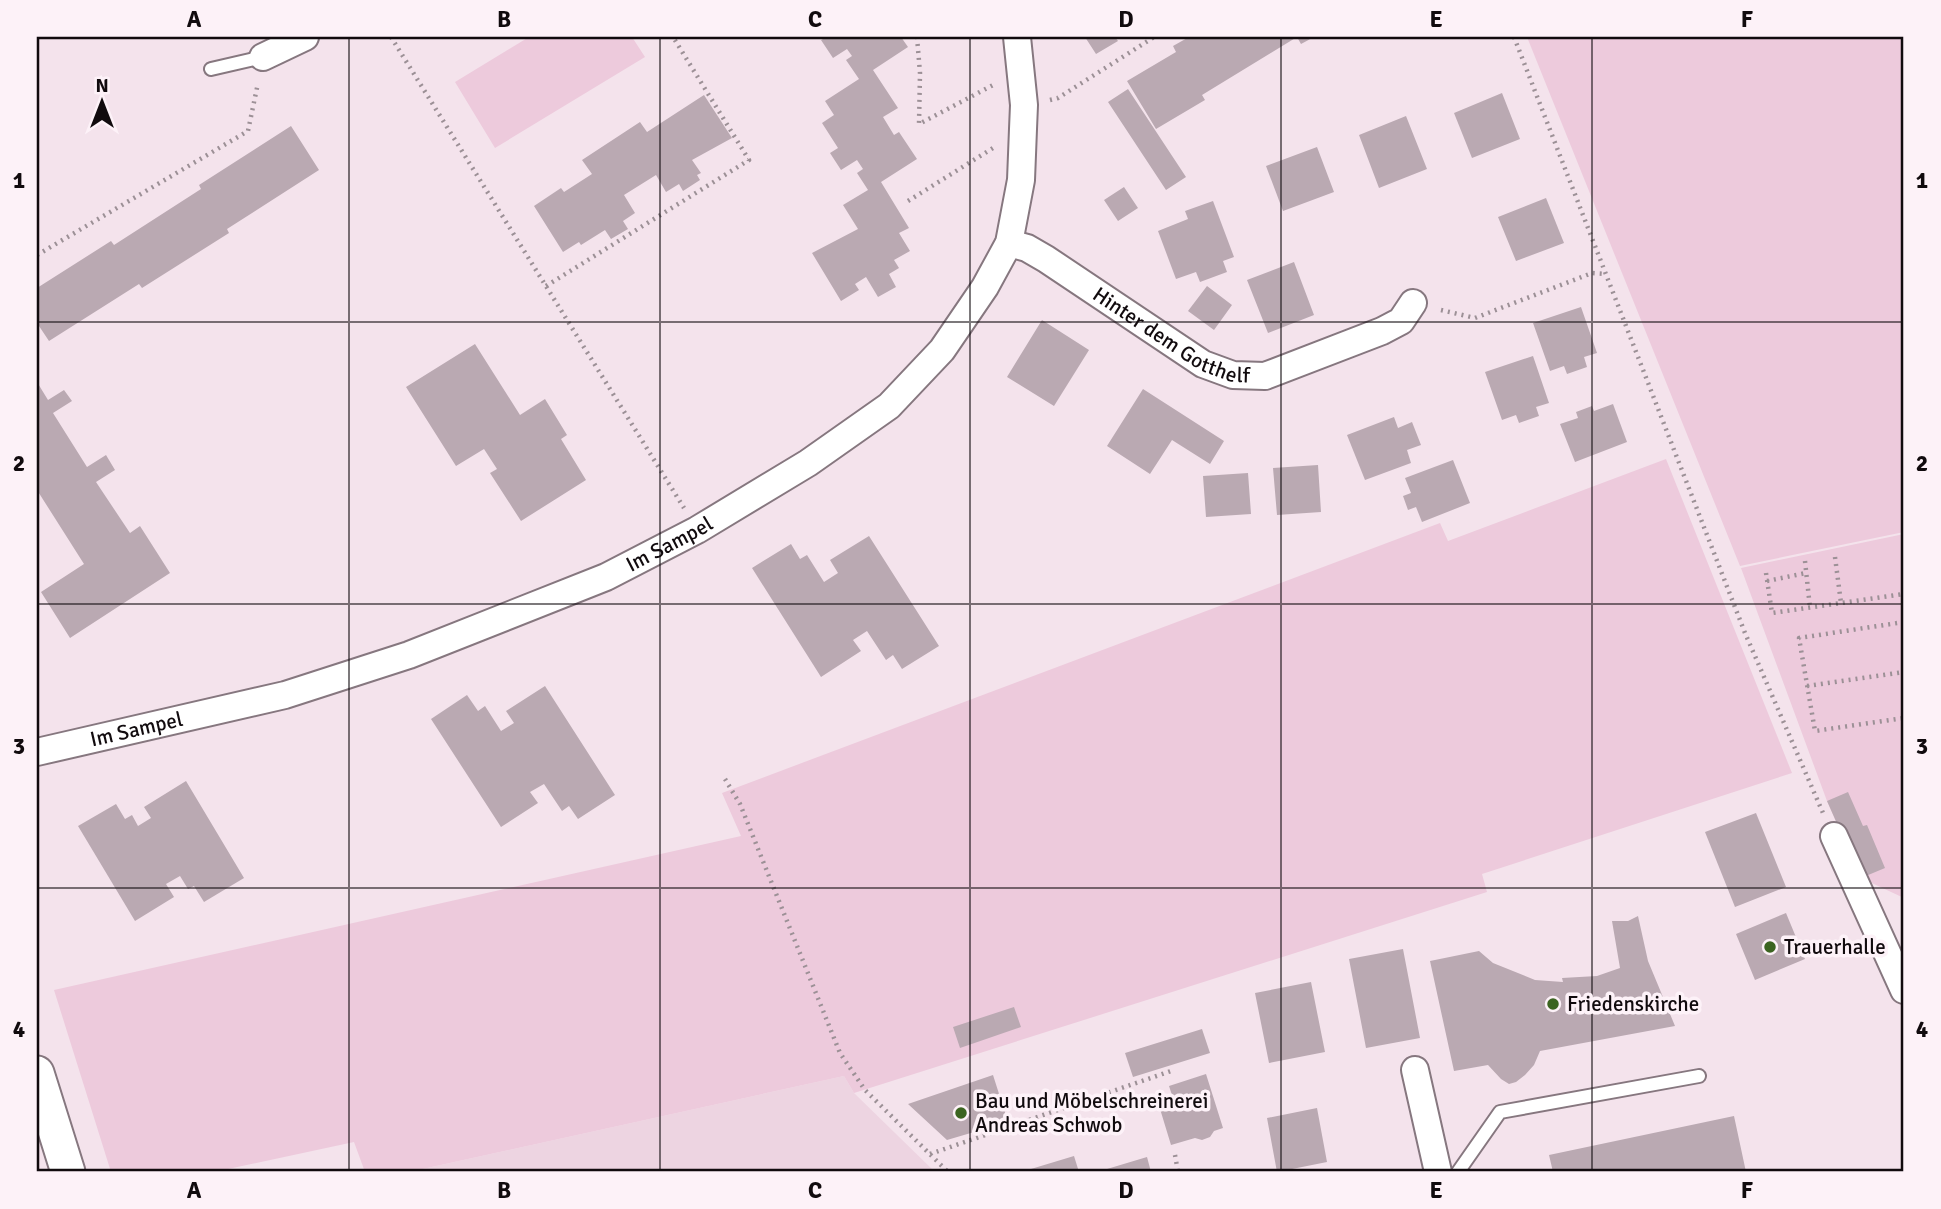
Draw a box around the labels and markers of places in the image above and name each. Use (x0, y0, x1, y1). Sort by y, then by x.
place label: Trauerhalle (1784, 934, 1886, 960)
marker: Trauerhalle (1762, 939, 1778, 955)
place label: Friedenskirche (1567, 991, 1699, 1017)
marker: Friedenskirche (1545, 996, 1561, 1012)
place label: Bau und Möbelschreinerei Andreas Schwob (975, 1088, 1208, 1138)
marker: Bau und Möbelschreinerei Andreas Schwob (953, 1105, 969, 1121)

